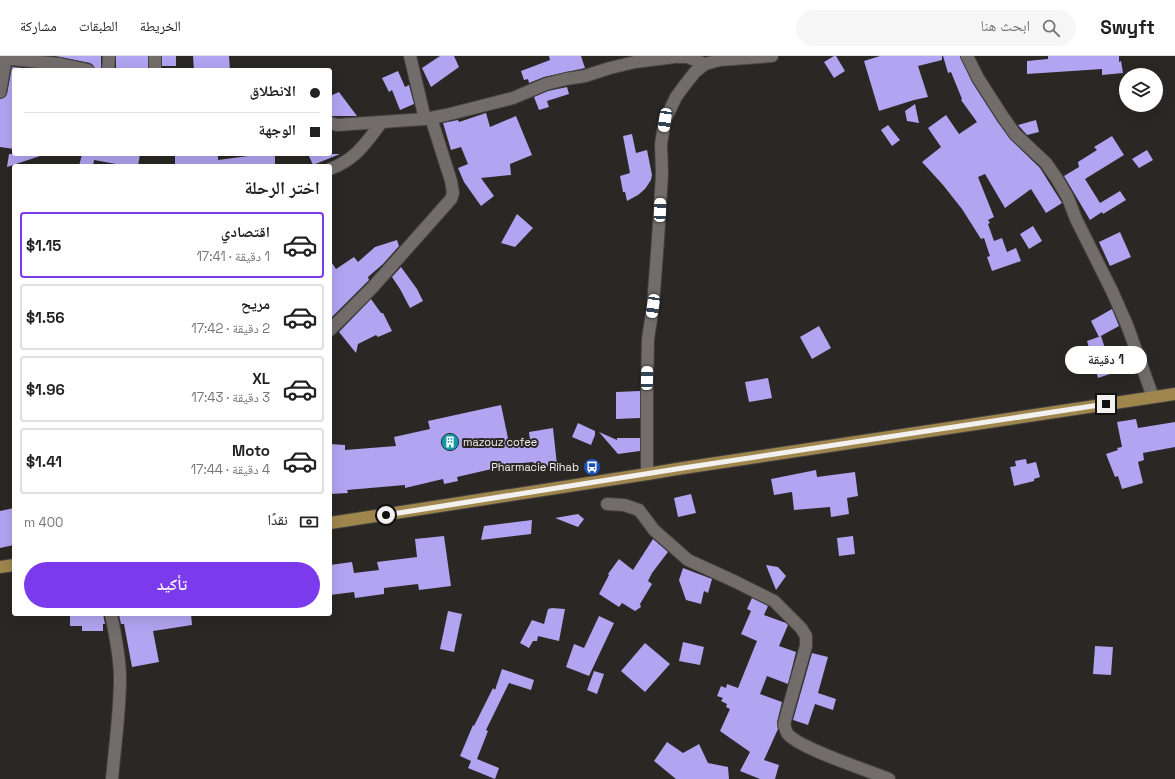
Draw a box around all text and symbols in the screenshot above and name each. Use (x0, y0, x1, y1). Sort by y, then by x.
search box (796, 10, 1076, 46)
text: Swyft (1100, 15, 1155, 40)
text: ابحث هنا (981, 16, 1030, 35)
text: مشاركة (20, 17, 57, 35)
text: الطبقات (79, 17, 118, 35)
text: الخريطة (140, 17, 181, 35)
icon: search (1040, 17, 1062, 39)
map controls (1119, 68, 1163, 112)
button: layers (1119, 68, 1163, 112)
text: الانطلاق (250, 81, 296, 100)
car (657, 107, 673, 133)
text: الوجهة (258, 120, 296, 139)
text: اختر الرحلة (244, 176, 320, 199)
car (654, 198, 666, 222)
text: اقتصادي (221, 222, 270, 241)
icon: car (282, 227, 318, 263)
text: $1.15 (26, 236, 61, 255)
text: 1 دقيقة · 17:41 (196, 248, 270, 265)
car (645, 293, 661, 319)
text: مريح (241, 294, 270, 313)
icon: car (282, 299, 318, 335)
text: $1.56 (26, 308, 65, 327)
text: 2 دقيقة · 17:42 (191, 320, 270, 337)
callout: 1 دقيقة (1065, 346, 1147, 374)
text: 1 دقيقة (1088, 351, 1124, 368)
car (641, 366, 653, 390)
text: XL (252, 369, 270, 388)
icon: car (282, 371, 318, 407)
text: $1.96 (26, 380, 65, 399)
text: 3 دقيقة · 17:43 (191, 389, 270, 406)
route end (1097, 395, 1115, 413)
building icon: mazouz cofee (440, 432, 460, 452)
place label: mazouz cofee (463, 435, 537, 449)
text: Moto (232, 441, 270, 460)
icon: car (282, 443, 318, 479)
text: $1.41 (26, 452, 62, 471)
bus stop icon: Pharmacie Rihab (582, 457, 602, 477)
place label: Pharmacie Rihab (491, 460, 579, 474)
text: 4 دقيقة · 17:44 (191, 461, 270, 478)
route start (377, 506, 395, 524)
text: نقدًا (267, 510, 288, 529)
icon: cash (298, 511, 320, 533)
text: 400 m (24, 514, 63, 531)
button: تأكيد (24, 562, 320, 608)

